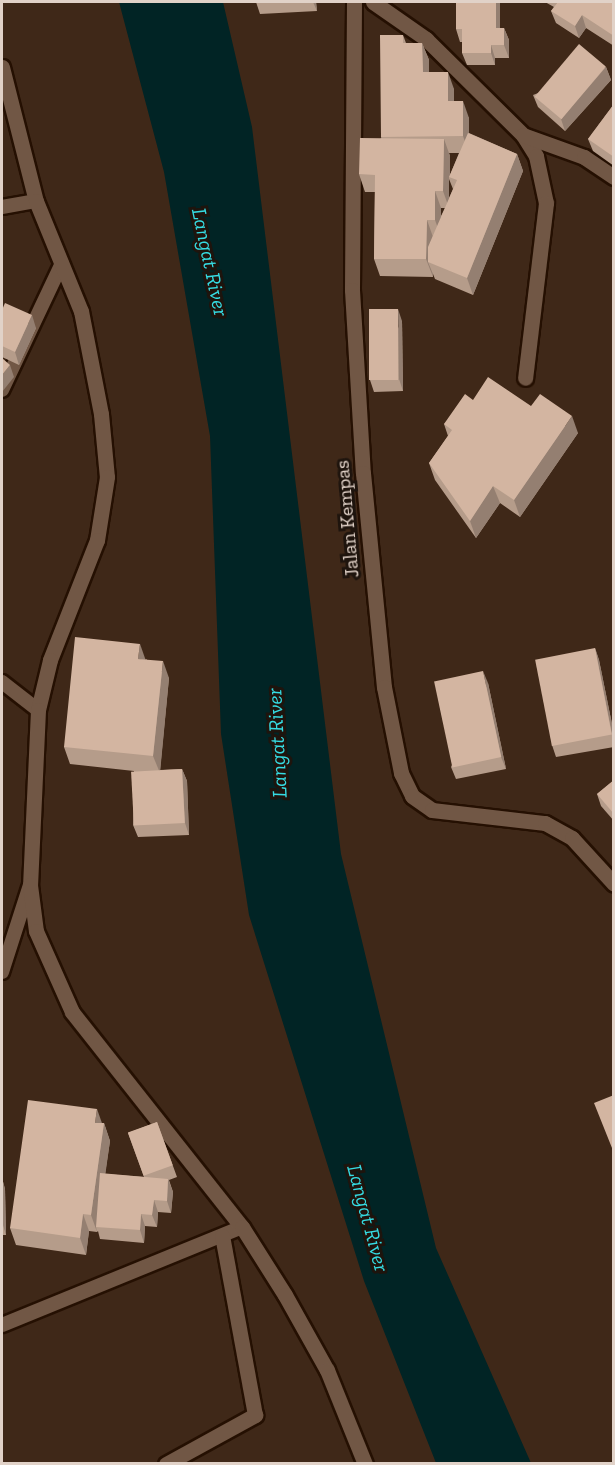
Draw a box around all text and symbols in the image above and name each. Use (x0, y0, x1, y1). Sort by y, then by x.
water label: Langat River (186, 206, 234, 318)
street label: Jalan Kempas (330, 459, 364, 579)
water label: Langat River (262, 687, 292, 799)
water label: Langat River (342, 1162, 394, 1274)

